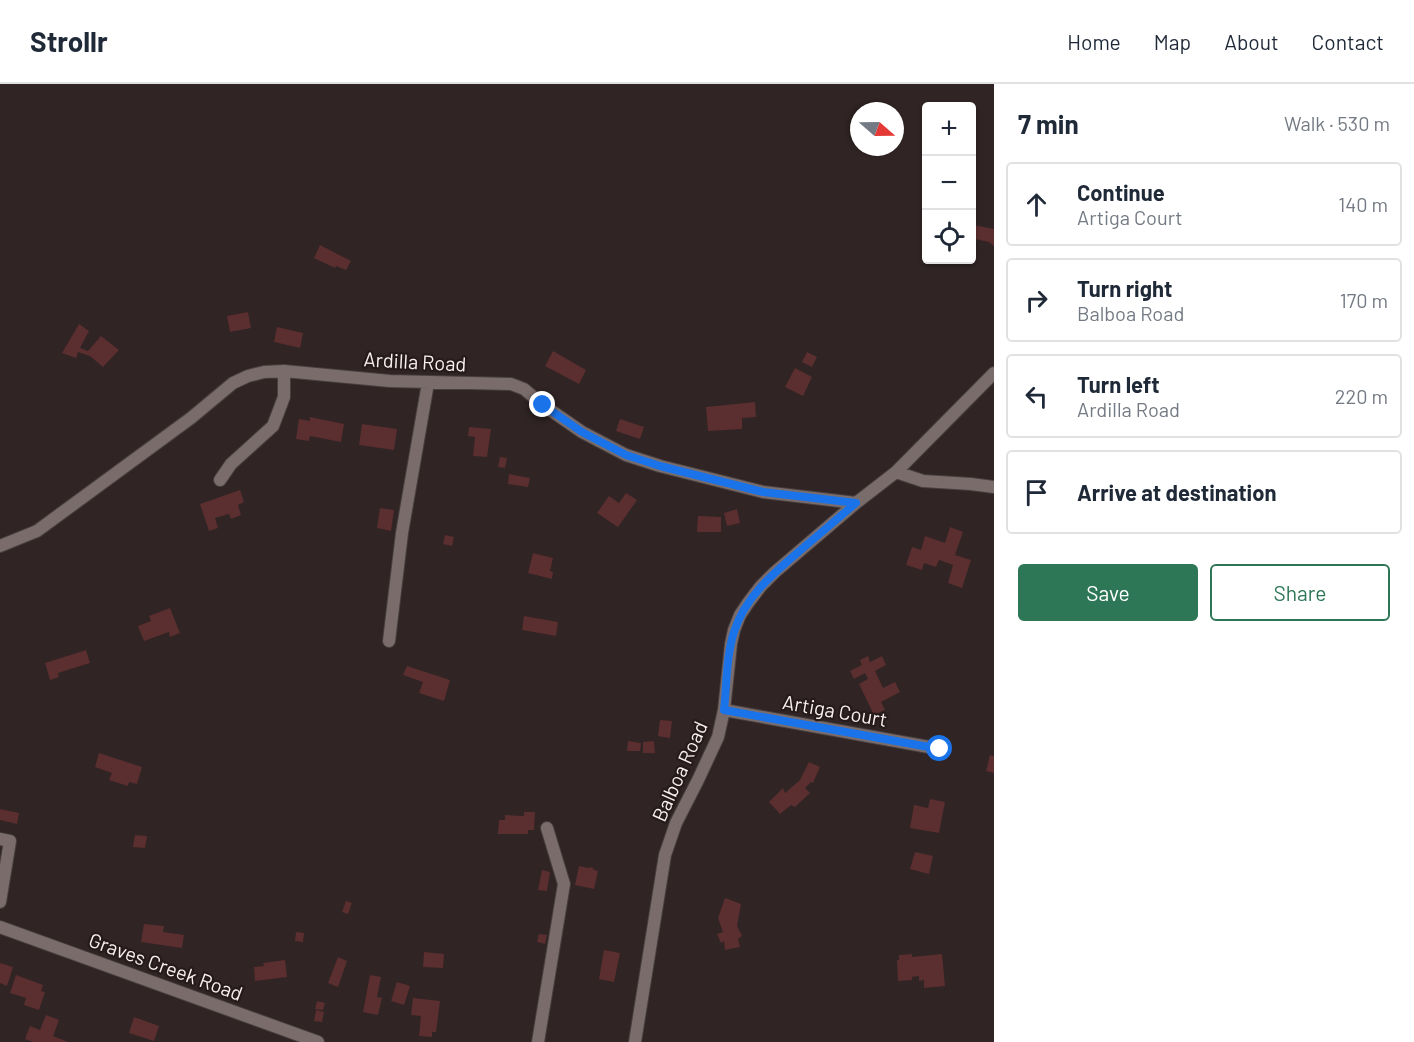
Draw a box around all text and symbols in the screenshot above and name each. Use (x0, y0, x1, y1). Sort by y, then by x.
text: Strollr (30, 24, 108, 58)
text: Home (1067, 29, 1121, 54)
text: Map (1154, 29, 1191, 54)
text: About (1224, 29, 1279, 54)
text: Contact (1312, 29, 1384, 54)
north arrow (850, 102, 904, 156)
map controls (922, 102, 976, 264)
button: + (922, 102, 976, 156)
text: 7 min (1018, 108, 1079, 139)
text: Walk · 530 m (1284, 111, 1390, 135)
button: − (922, 156, 976, 210)
text: Continue (1077, 179, 1165, 205)
icon: ahead (1020, 188, 1053, 221)
text: 140 m (1338, 192, 1388, 216)
text: Artiga Court (1077, 205, 1183, 229)
button: locate (922, 210, 976, 264)
text: Turn right (1077, 275, 1172, 301)
icon: right (1020, 284, 1053, 317)
text: 170 m (1340, 288, 1388, 312)
text: Balboa Road (1077, 301, 1184, 325)
street label: Ardilla Road (363, 346, 467, 376)
text: Turn left (1077, 371, 1160, 397)
icon: left (1020, 380, 1053, 413)
text: 220 m (1335, 384, 1388, 408)
route end (529, 391, 555, 417)
text: Ardilla Road (1077, 397, 1180, 421)
icon: arrive (1020, 476, 1053, 509)
text: Arrive at destination (1077, 479, 1276, 505)
button: Save (1018, 564, 1198, 621)
button: Share (1210, 564, 1390, 621)
street label: Artiga Court (781, 689, 889, 731)
street label: Balboa Road (646, 717, 712, 825)
route start (926, 735, 952, 761)
street label: Graves Creek Road (86, 927, 246, 1005)

